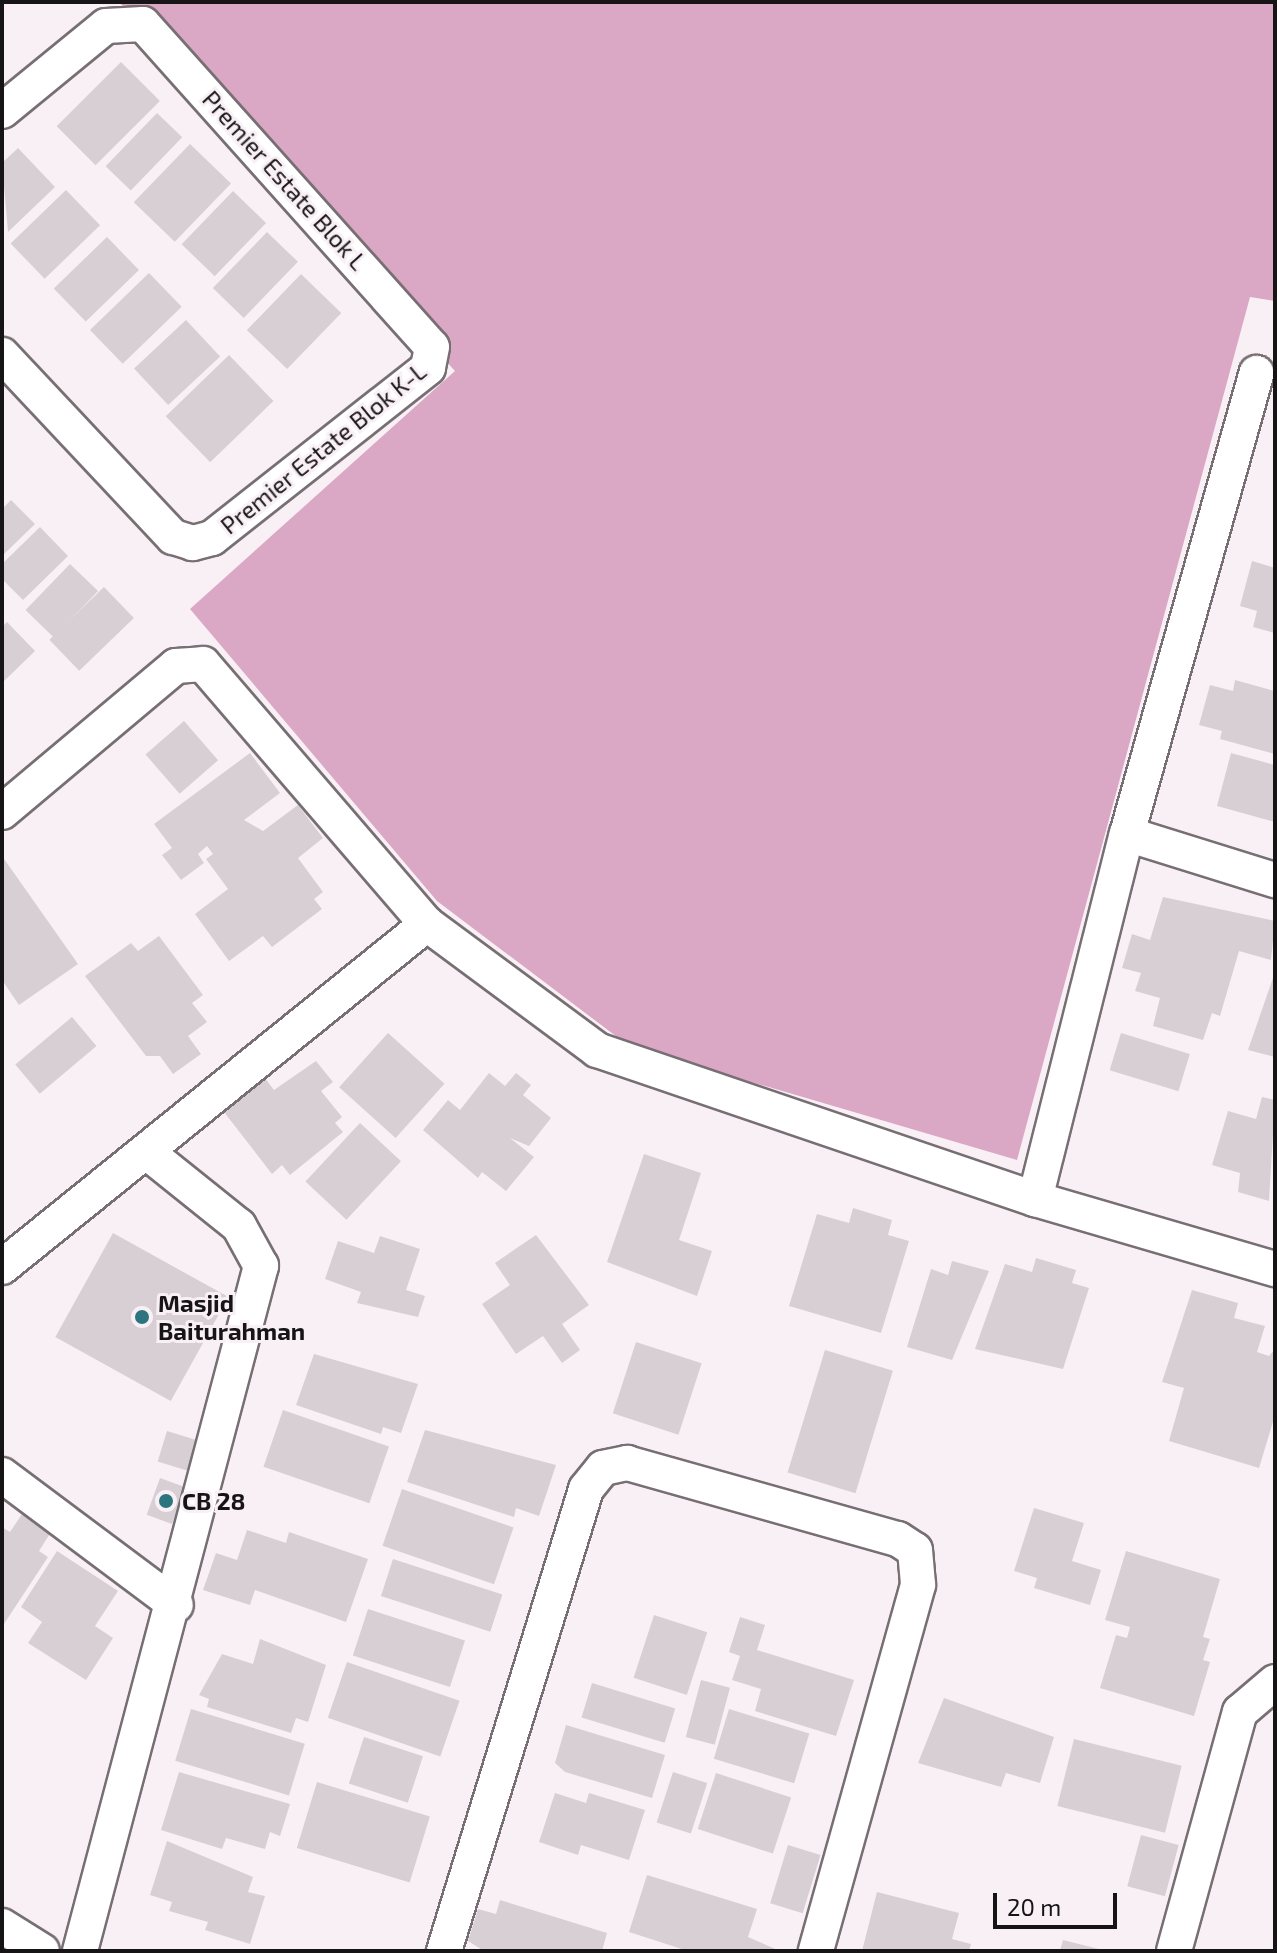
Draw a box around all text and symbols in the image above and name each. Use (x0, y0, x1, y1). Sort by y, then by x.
street label: Premier Estate Blok L (197, 84, 373, 276)
street label: Premier Estate Blok K-L (214, 356, 432, 540)
place label: Masjid Baiturahman (158, 1289, 305, 1345)
marker: Masjid Baiturahman (133, 1308, 151, 1326)
place label: CB 28 (182, 1487, 246, 1515)
marker: CB 28 (157, 1492, 175, 1510)
scale bar (997, 1877, 1121, 1927)
text: 20 m (1007, 1892, 1061, 1921)

